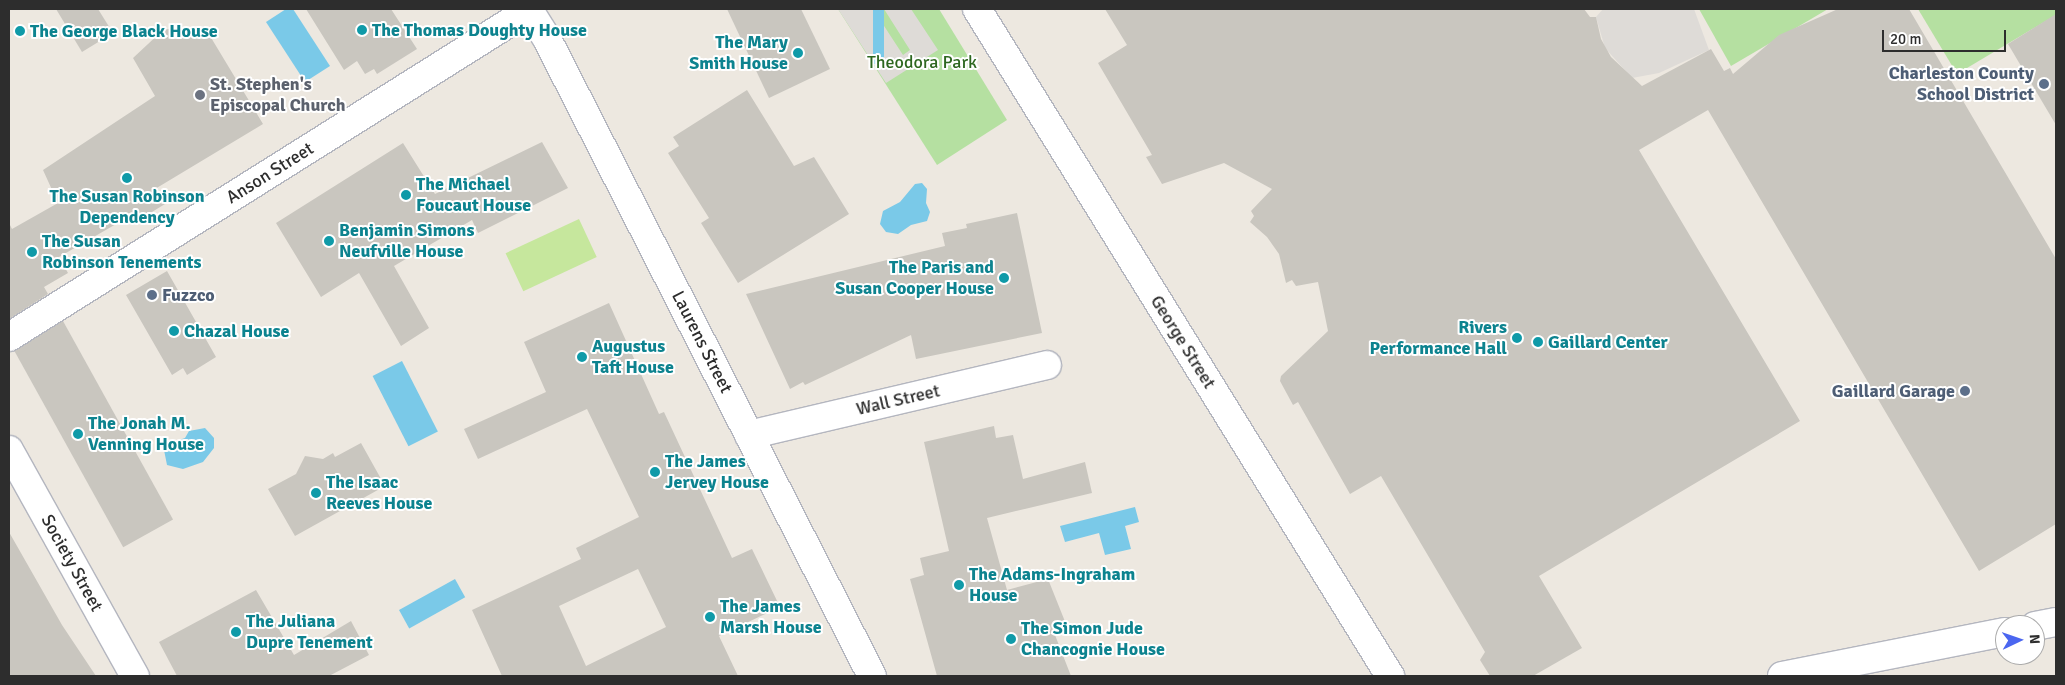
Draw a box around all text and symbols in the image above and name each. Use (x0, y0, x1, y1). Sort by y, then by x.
place label: The Thomas Doughty House (372, 19, 587, 41)
place label: The George Black House (30, 20, 218, 42)
scale bar (1885, 20, 2009, 52)
marker: The Thomas Doughty House (356, 24, 368, 36)
marker: The George Black House (14, 25, 26, 37)
text: 20 m (1890, 30, 1921, 48)
place label: The Mary Smith House (689, 32, 788, 74)
marker: The Mary Smith House (792, 47, 804, 59)
park label: Theodora Park (867, 51, 977, 73)
place label: Charleston County School District (1889, 63, 2034, 106)
place label: St. Stephen's Episcopal Church (210, 74, 345, 116)
marker: Charleston County School District (2038, 78, 2050, 90)
marker: St. Stephen's Episcopal Church (194, 89, 206, 101)
street label: Anson Street (222, 138, 318, 208)
marker: The Susan Robinson Dependency (121, 172, 133, 184)
place label: The Michael Foucaut House (416, 174, 531, 216)
place label: The Susan Robinson Dependency (49, 186, 205, 228)
marker: The Michael Foucaut House (400, 189, 412, 201)
place label: Benjamin Simons Neufville House (339, 220, 474, 262)
place label: The Susan Robinson Tenements (42, 231, 202, 274)
marker: Benjamin Simons Neufville House (323, 235, 335, 247)
marker: The Susan Robinson Tenements (26, 246, 38, 258)
place label: The Paris and Susan Cooper House (835, 257, 994, 300)
marker: The Paris and Susan Cooper House (998, 272, 1010, 284)
place label: Fuzzco (162, 284, 215, 306)
street label: Laurens Street (667, 287, 737, 397)
marker: Fuzzco (146, 289, 158, 301)
street label: George Street (1146, 291, 1220, 393)
place label: Rivers Performance Hall (1369, 317, 1507, 359)
place label: Chazal House (184, 320, 289, 342)
marker: Chazal House (168, 325, 180, 337)
place label: Gaillard Center (1548, 331, 1668, 353)
marker: Rivers Performance Hall (1511, 332, 1523, 344)
place label: Augustus Taft House (592, 336, 674, 378)
marker: Gaillard Center (1532, 336, 1544, 348)
marker: Augustus Taft House (576, 351, 588, 363)
street label: Wall Street (854, 380, 942, 420)
place label: Gaillard Garage (1832, 380, 1955, 402)
marker: Gaillard Garage (1959, 385, 1971, 397)
place label: The Jonah M. Venning House (88, 413, 204, 456)
marker: The Jonah M. Venning House (72, 428, 84, 440)
place label: The James Jervey House (665, 451, 769, 494)
marker: The James Jervey House (649, 466, 661, 478)
place label: The Isaac Reeves House (326, 472, 432, 514)
marker: The Isaac Reeves House (310, 487, 322, 499)
street label: Society Street (36, 511, 108, 615)
place label: The Adams-Ingraham House (969, 564, 1135, 606)
marker: The Adams-Ingraham House (953, 579, 965, 591)
place label: The James Marsh House (720, 596, 822, 638)
place label: The Juliana Dupre Tenement (246, 611, 373, 654)
marker: The James Marsh House (704, 611, 716, 623)
north arrow (1995, 615, 2045, 665)
place label: The Simon Jude Chancognie House (1021, 618, 1165, 660)
marker: The Juliana Dupre Tenement (230, 626, 242, 638)
marker: The Simon Jude Chancognie House (1005, 633, 1017, 645)
text: N (2026, 634, 2043, 645)

